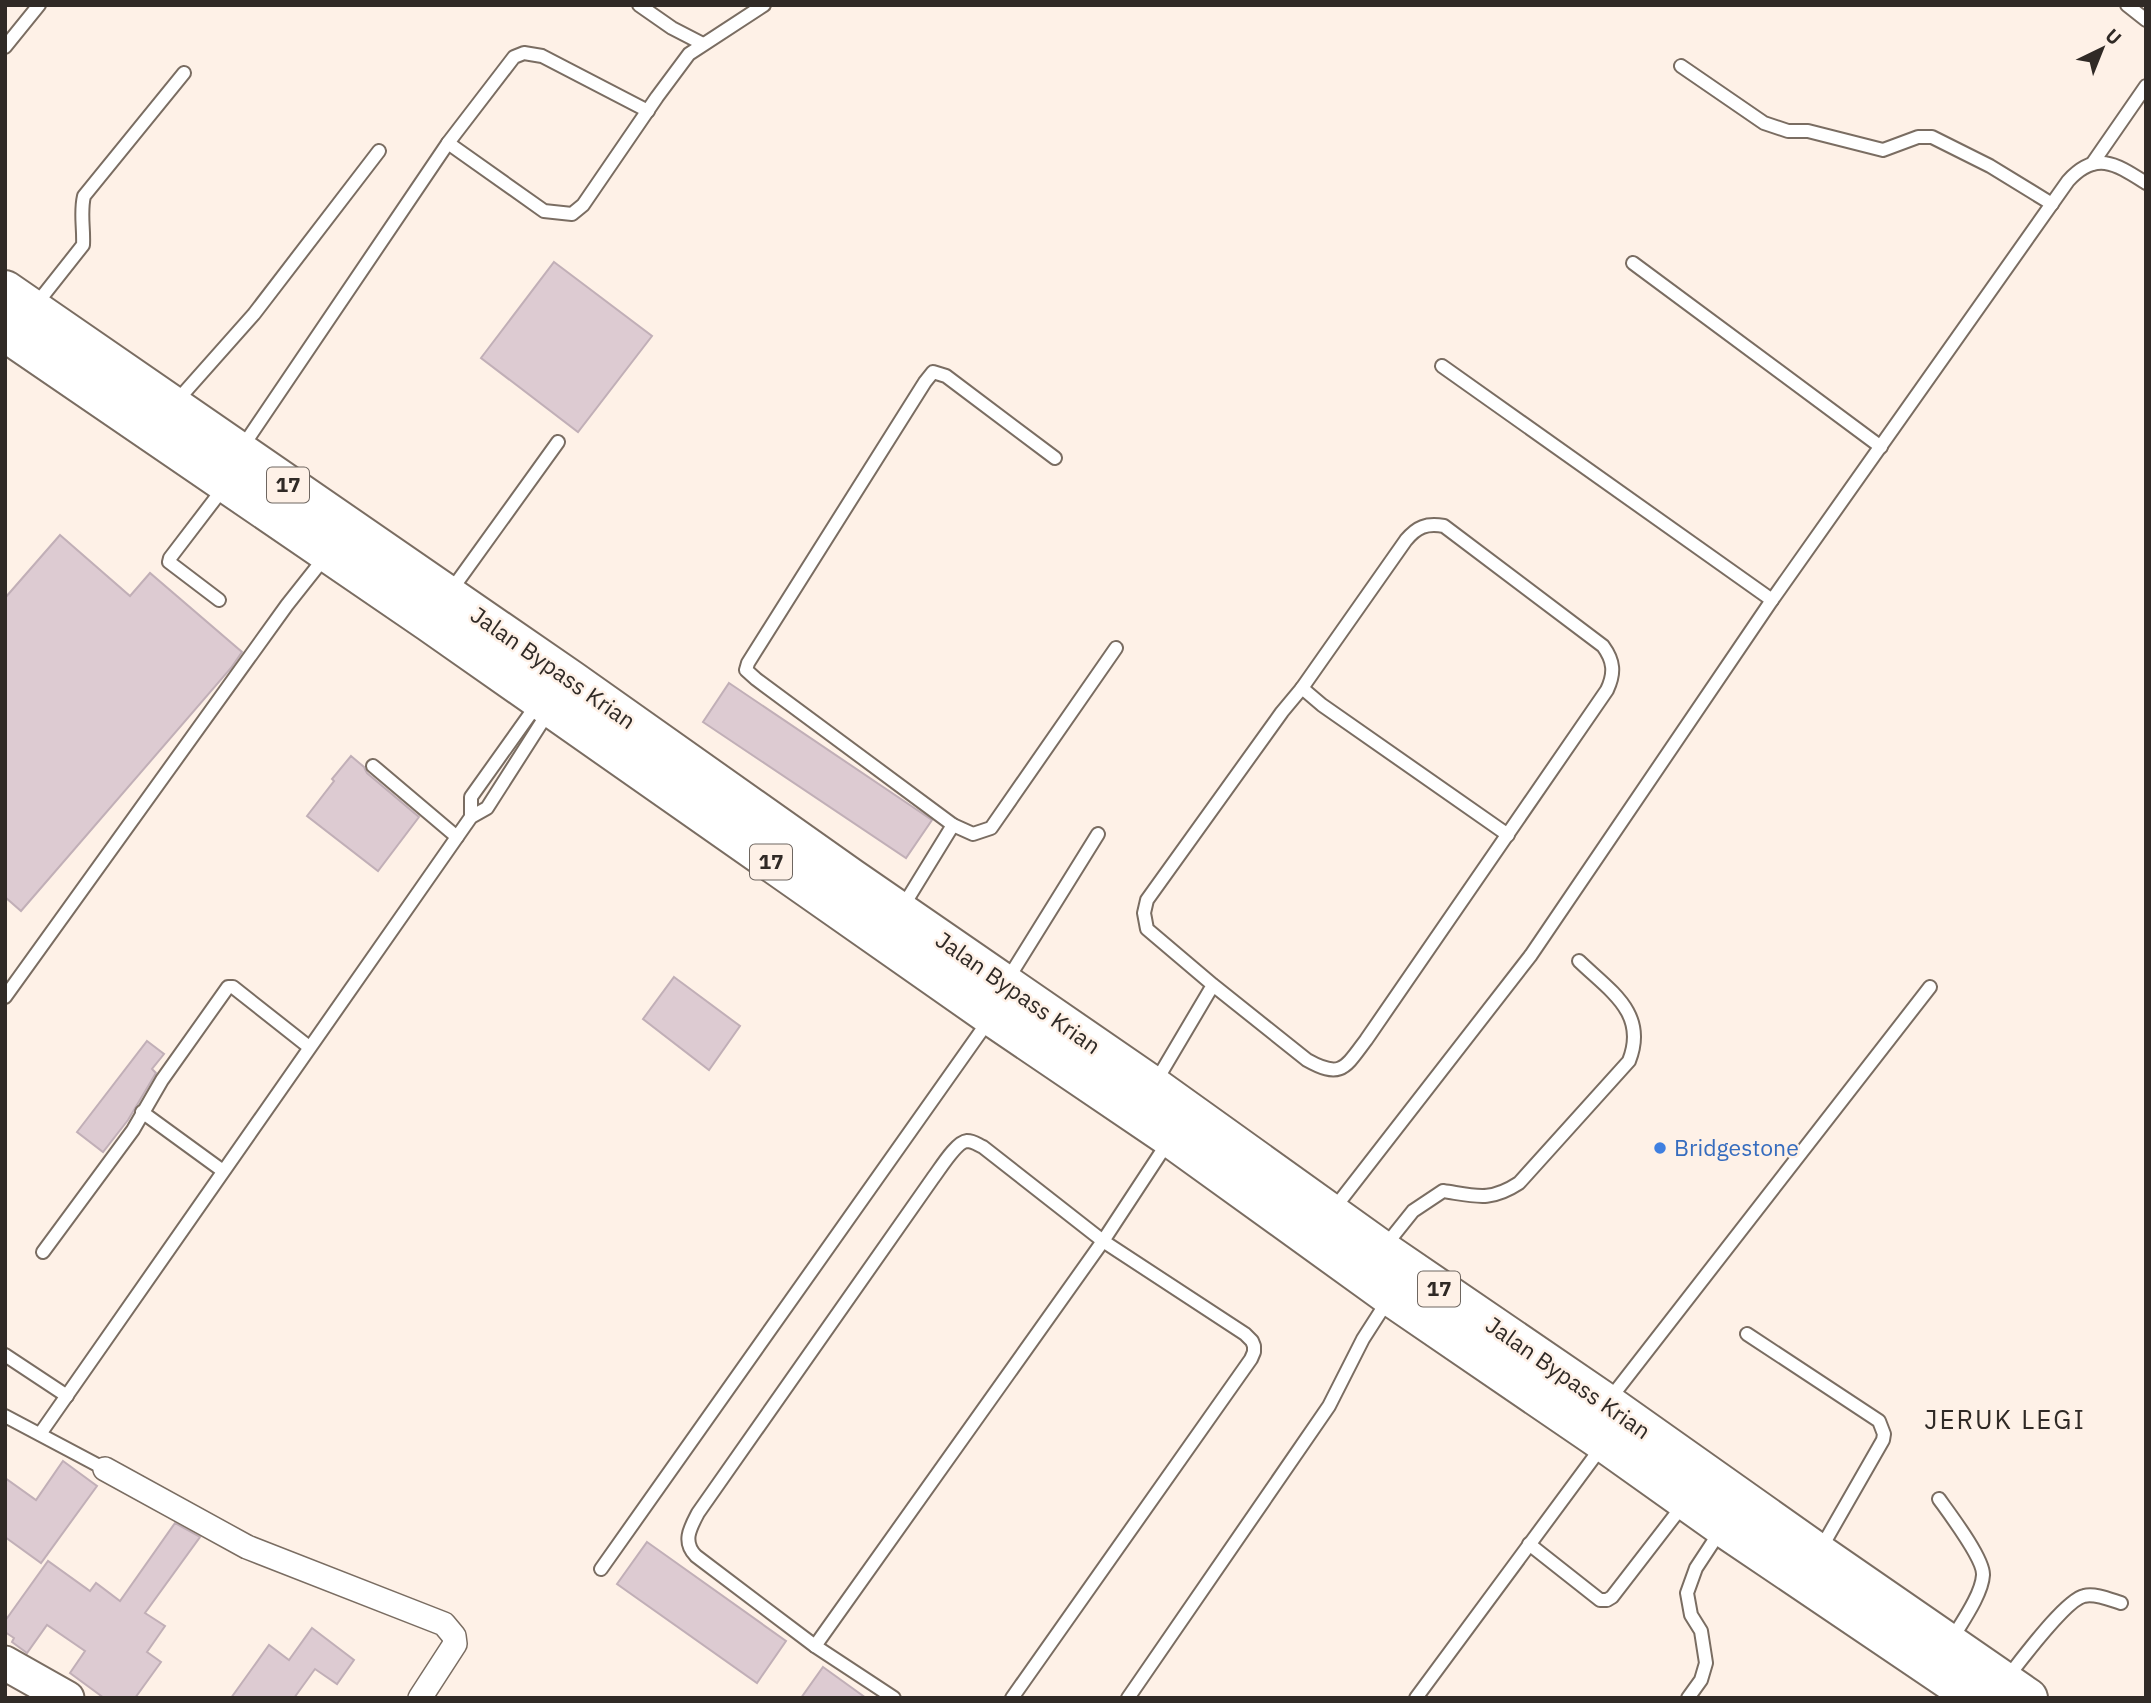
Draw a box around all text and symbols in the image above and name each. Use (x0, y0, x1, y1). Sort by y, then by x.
north arrow (2067, 14, 2137, 84)
text: U (2101, 23, 2127, 50)
road number: 17 (267, 468, 309, 503)
street label: Jalan Bypass Krian (465, 599, 642, 735)
road number: 17 (750, 844, 792, 880)
street label: Jalan Bypass Krian (930, 924, 1107, 1060)
place label: Bridgestone (1674, 1132, 1799, 1162)
marker: Bridgestone (1652, 1140, 1668, 1156)
road number: 17 (1418, 1272, 1460, 1306)
street label: Jalan Bypass Krian (1480, 1309, 1657, 1445)
district label: JERUK LEGI (1924, 1402, 2086, 1436)

